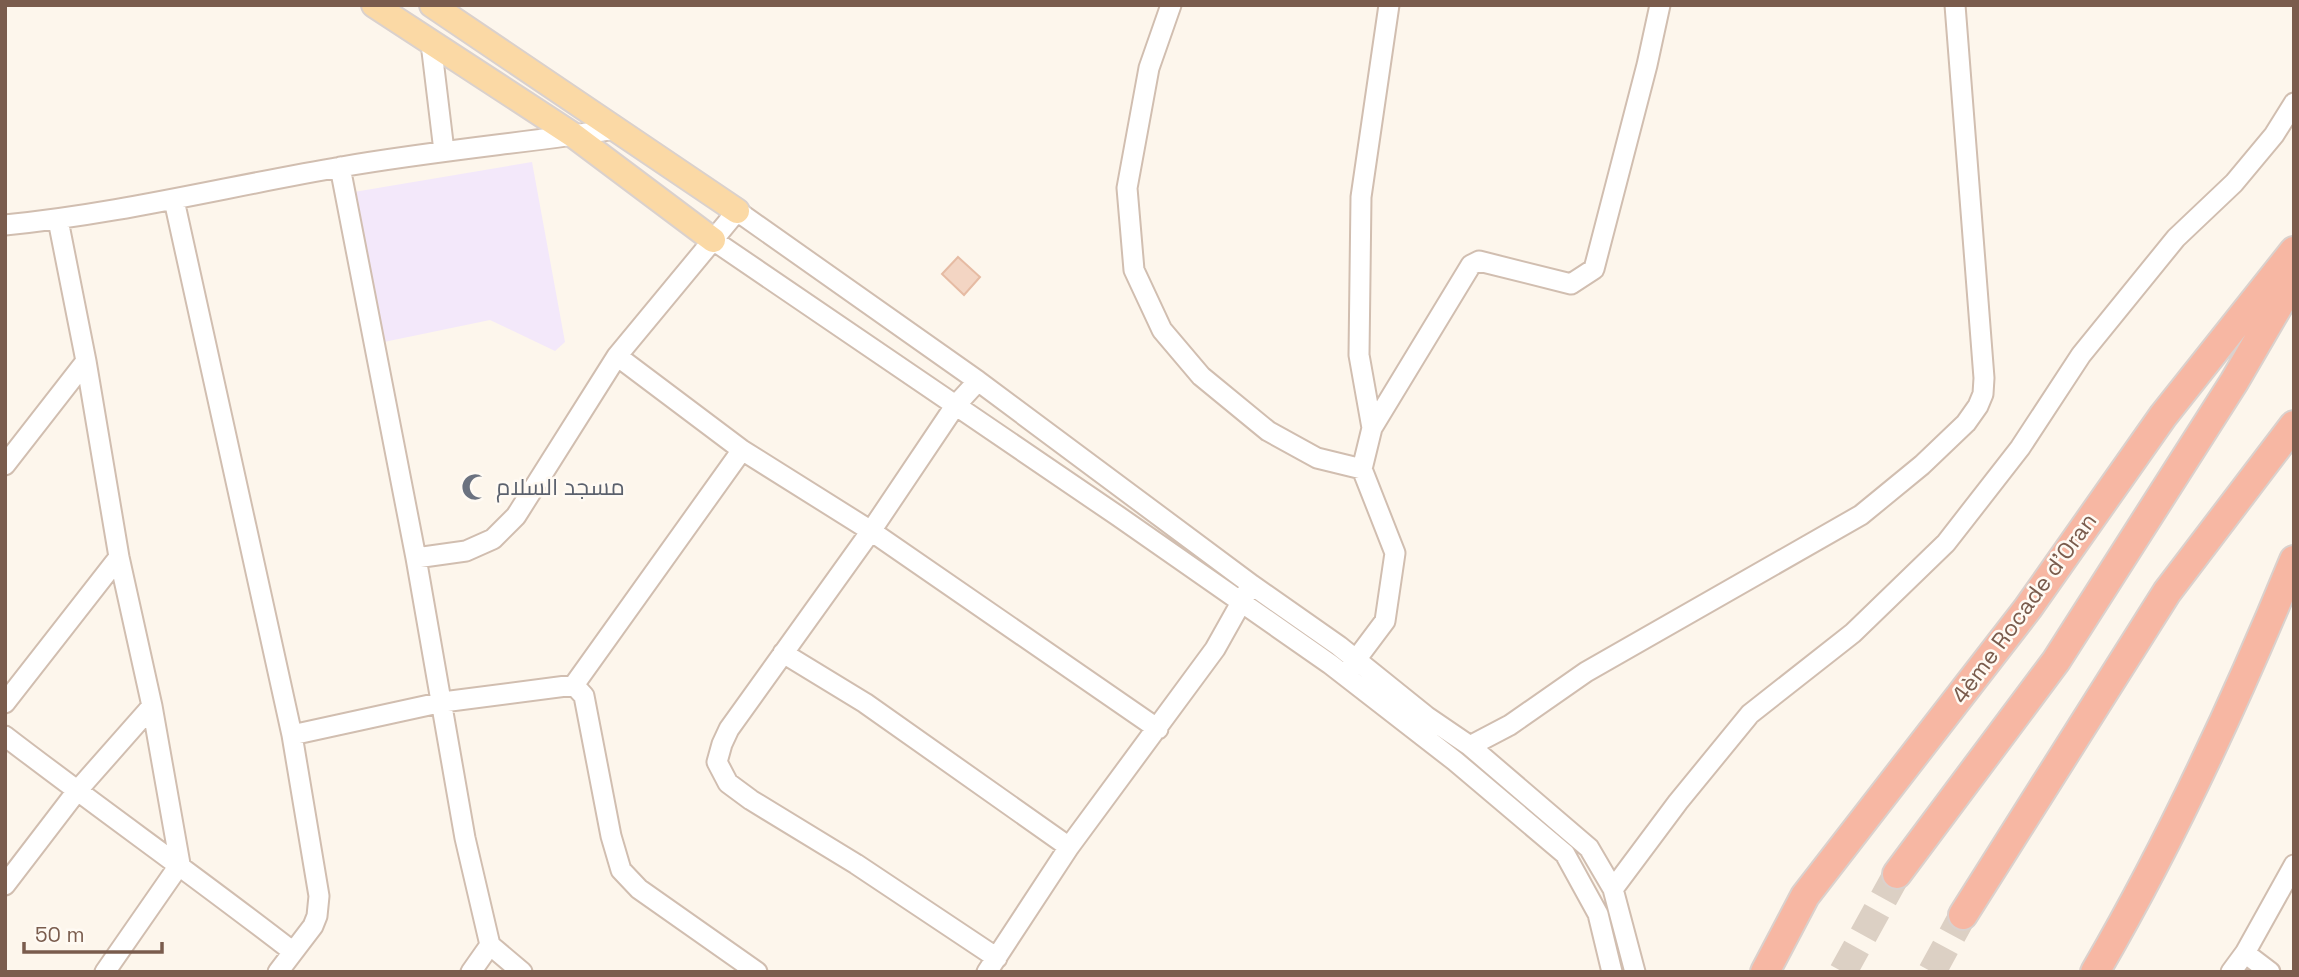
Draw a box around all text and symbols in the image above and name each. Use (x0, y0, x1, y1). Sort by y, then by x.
mosque icon: مسجد السلام (460, 472, 490, 502)
place label: مسجد السلام (496, 472, 625, 503)
street label: 4ème Rocade d'Oran (1945, 507, 2103, 709)
scale bar (24, 911, 163, 955)
text: 50 m (35, 921, 85, 948)

